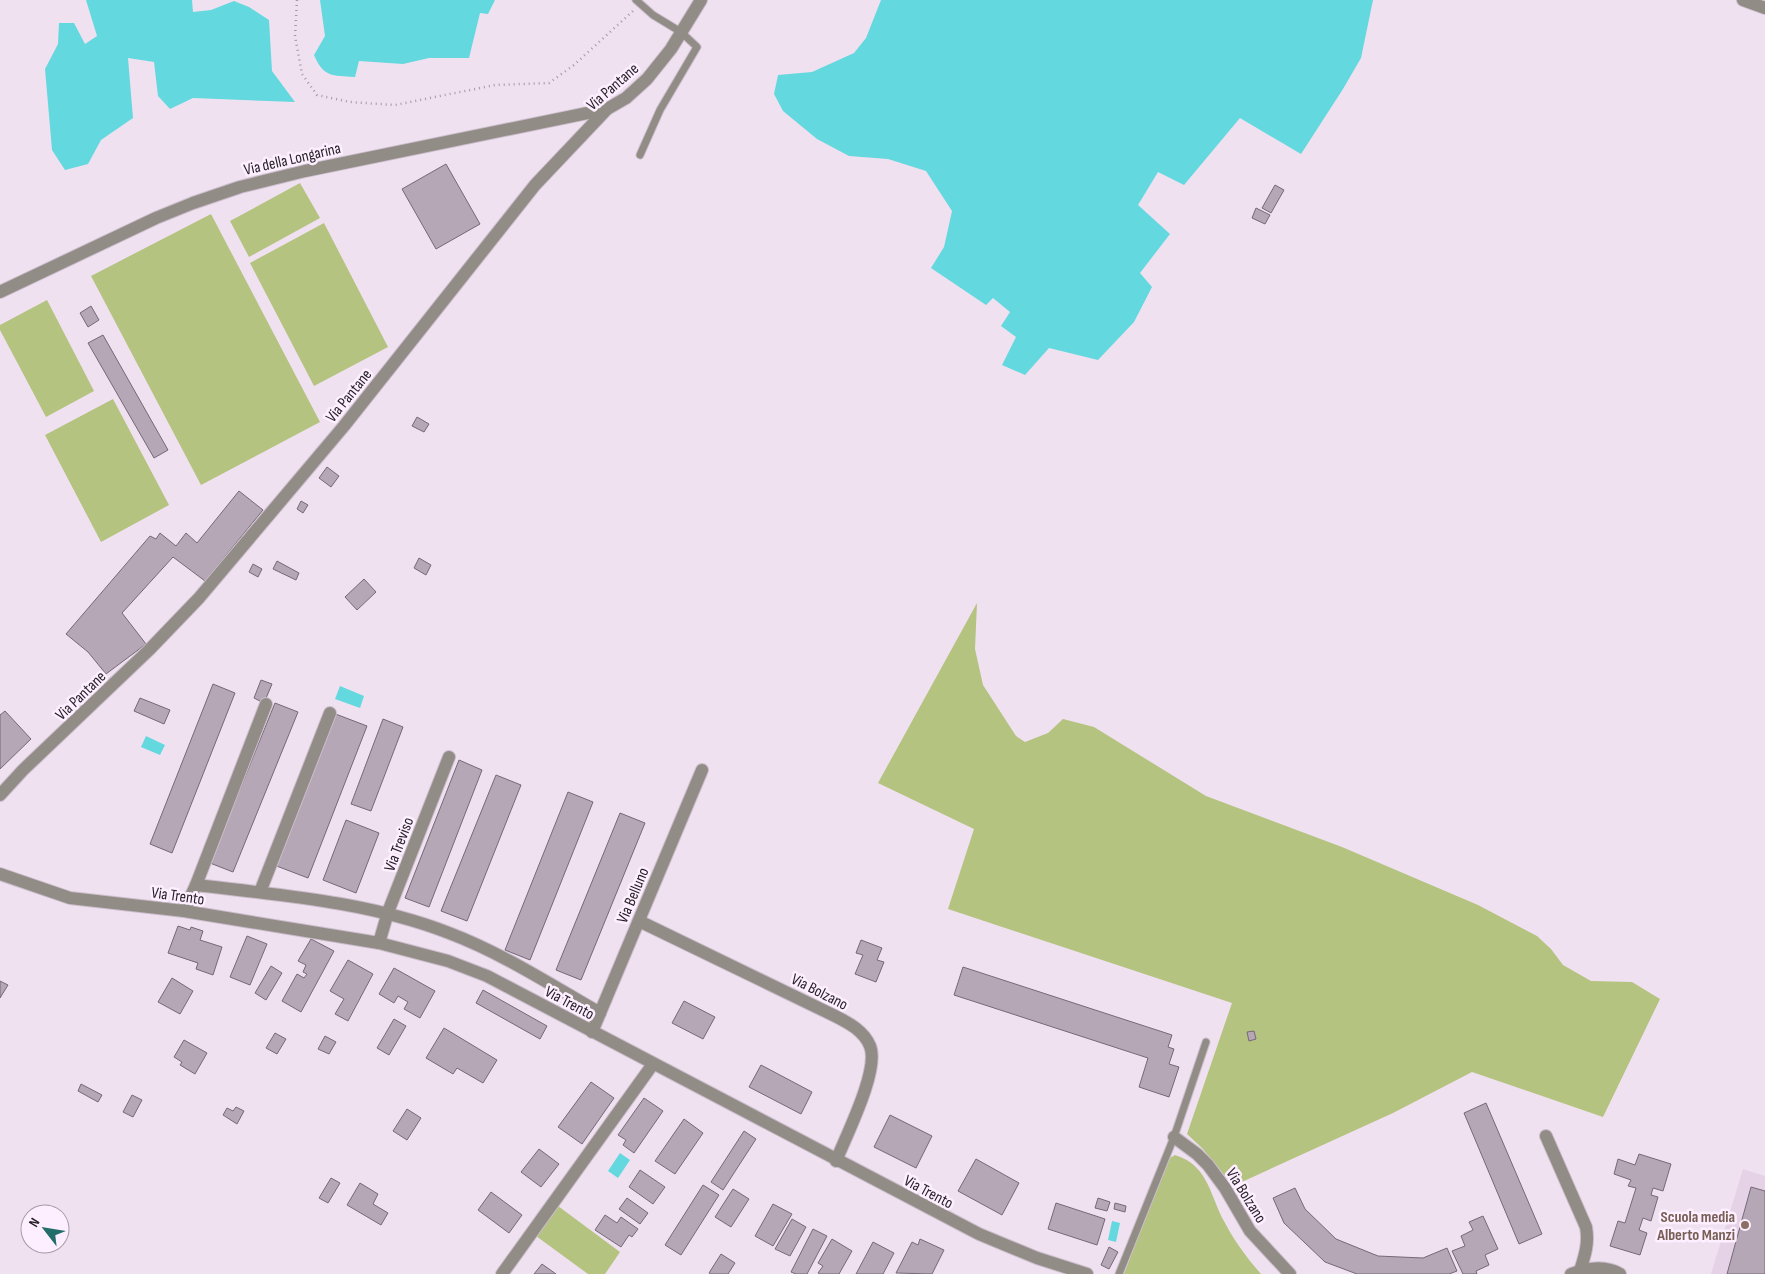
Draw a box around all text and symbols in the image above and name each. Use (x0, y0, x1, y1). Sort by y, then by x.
street label: Via Pantane (583, 59, 643, 115)
street label: Via della Longarina (242, 139, 343, 180)
street label: Via Pantane (322, 366, 376, 426)
street label: Via Pantane (52, 667, 110, 725)
street label: Via Treviso (380, 815, 418, 874)
street label: Via Belluno (613, 865, 654, 926)
street label: Via Trento (150, 883, 206, 910)
street label: Via Bolzano (788, 970, 851, 1015)
street label: Via Trento (541, 982, 597, 1024)
street label: Via Bolzano (1222, 1165, 1270, 1227)
street label: Via Trento (900, 1171, 956, 1213)
north arrow (20, 1204, 70, 1254)
place label: Scuola media Alberto Manzi (1656, 1208, 1735, 1245)
text: N (25, 1215, 43, 1230)
marker: Scuola media Alberto Manzi (1739, 1219, 1751, 1231)

